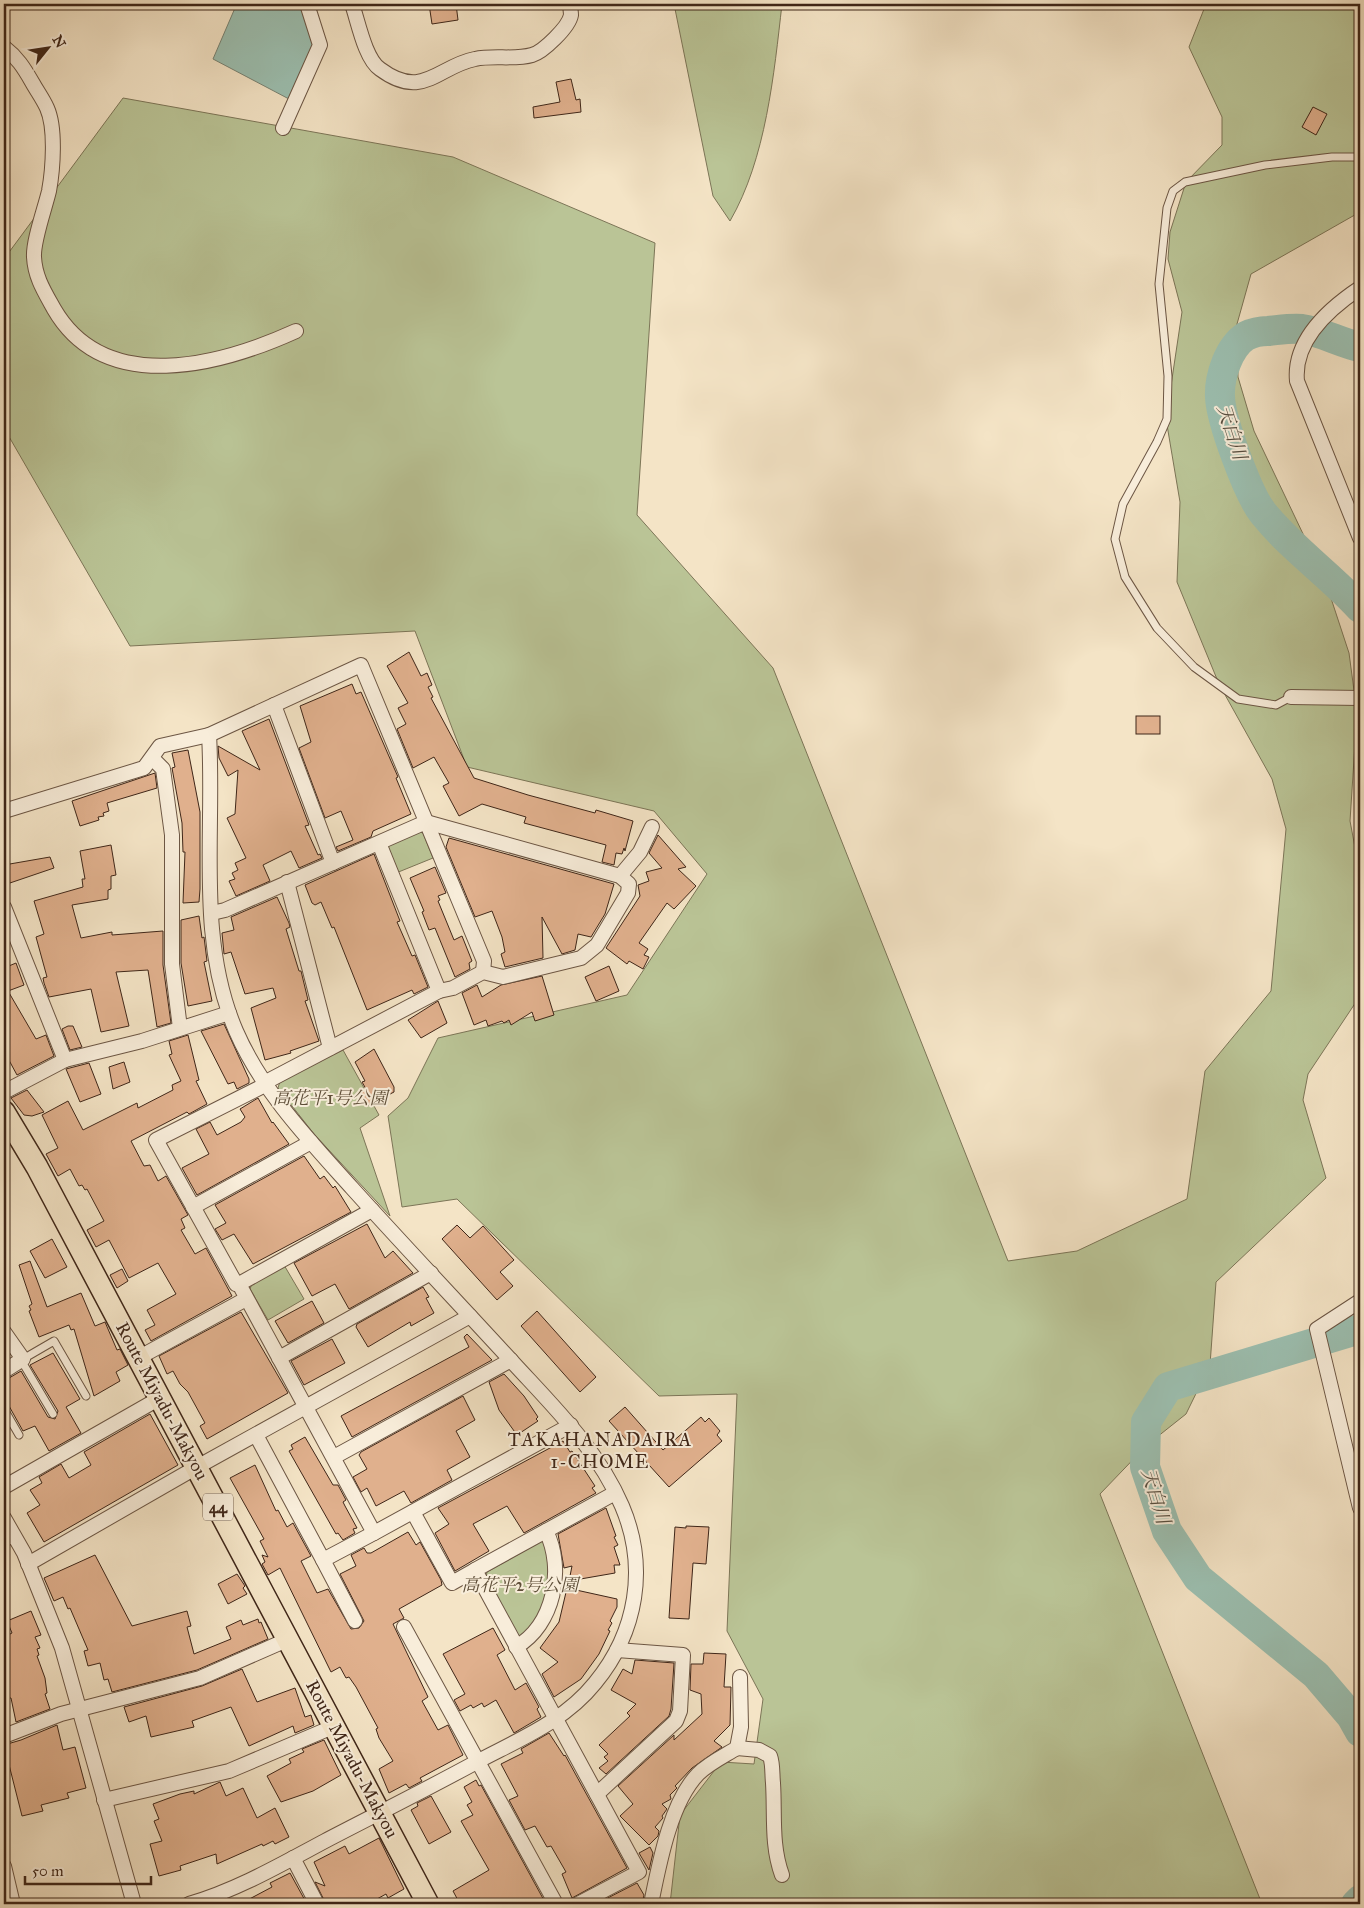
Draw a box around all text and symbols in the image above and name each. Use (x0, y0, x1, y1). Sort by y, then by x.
north arrow (22, 22, 72, 72)
text: N (48, 32, 69, 51)
water label: 天白川 (1212, 401, 1252, 465)
park label: 高花平1号公園 (272, 1087, 391, 1109)
street label: Route Miyadu-Makyou (111, 1318, 213, 1484)
district label: TAKAHANADAIRA 1-CHOME (508, 1428, 692, 1473)
water label: 天白川 (1137, 1465, 1176, 1529)
road number: 44 (203, 1494, 233, 1520)
park label: 高花平2号公園 (462, 1574, 581, 1596)
street label: Route Miyadu-Makyou (301, 1676, 403, 1842)
scale bar (25, 1853, 151, 1885)
text: 50 m (32, 1862, 64, 1880)

